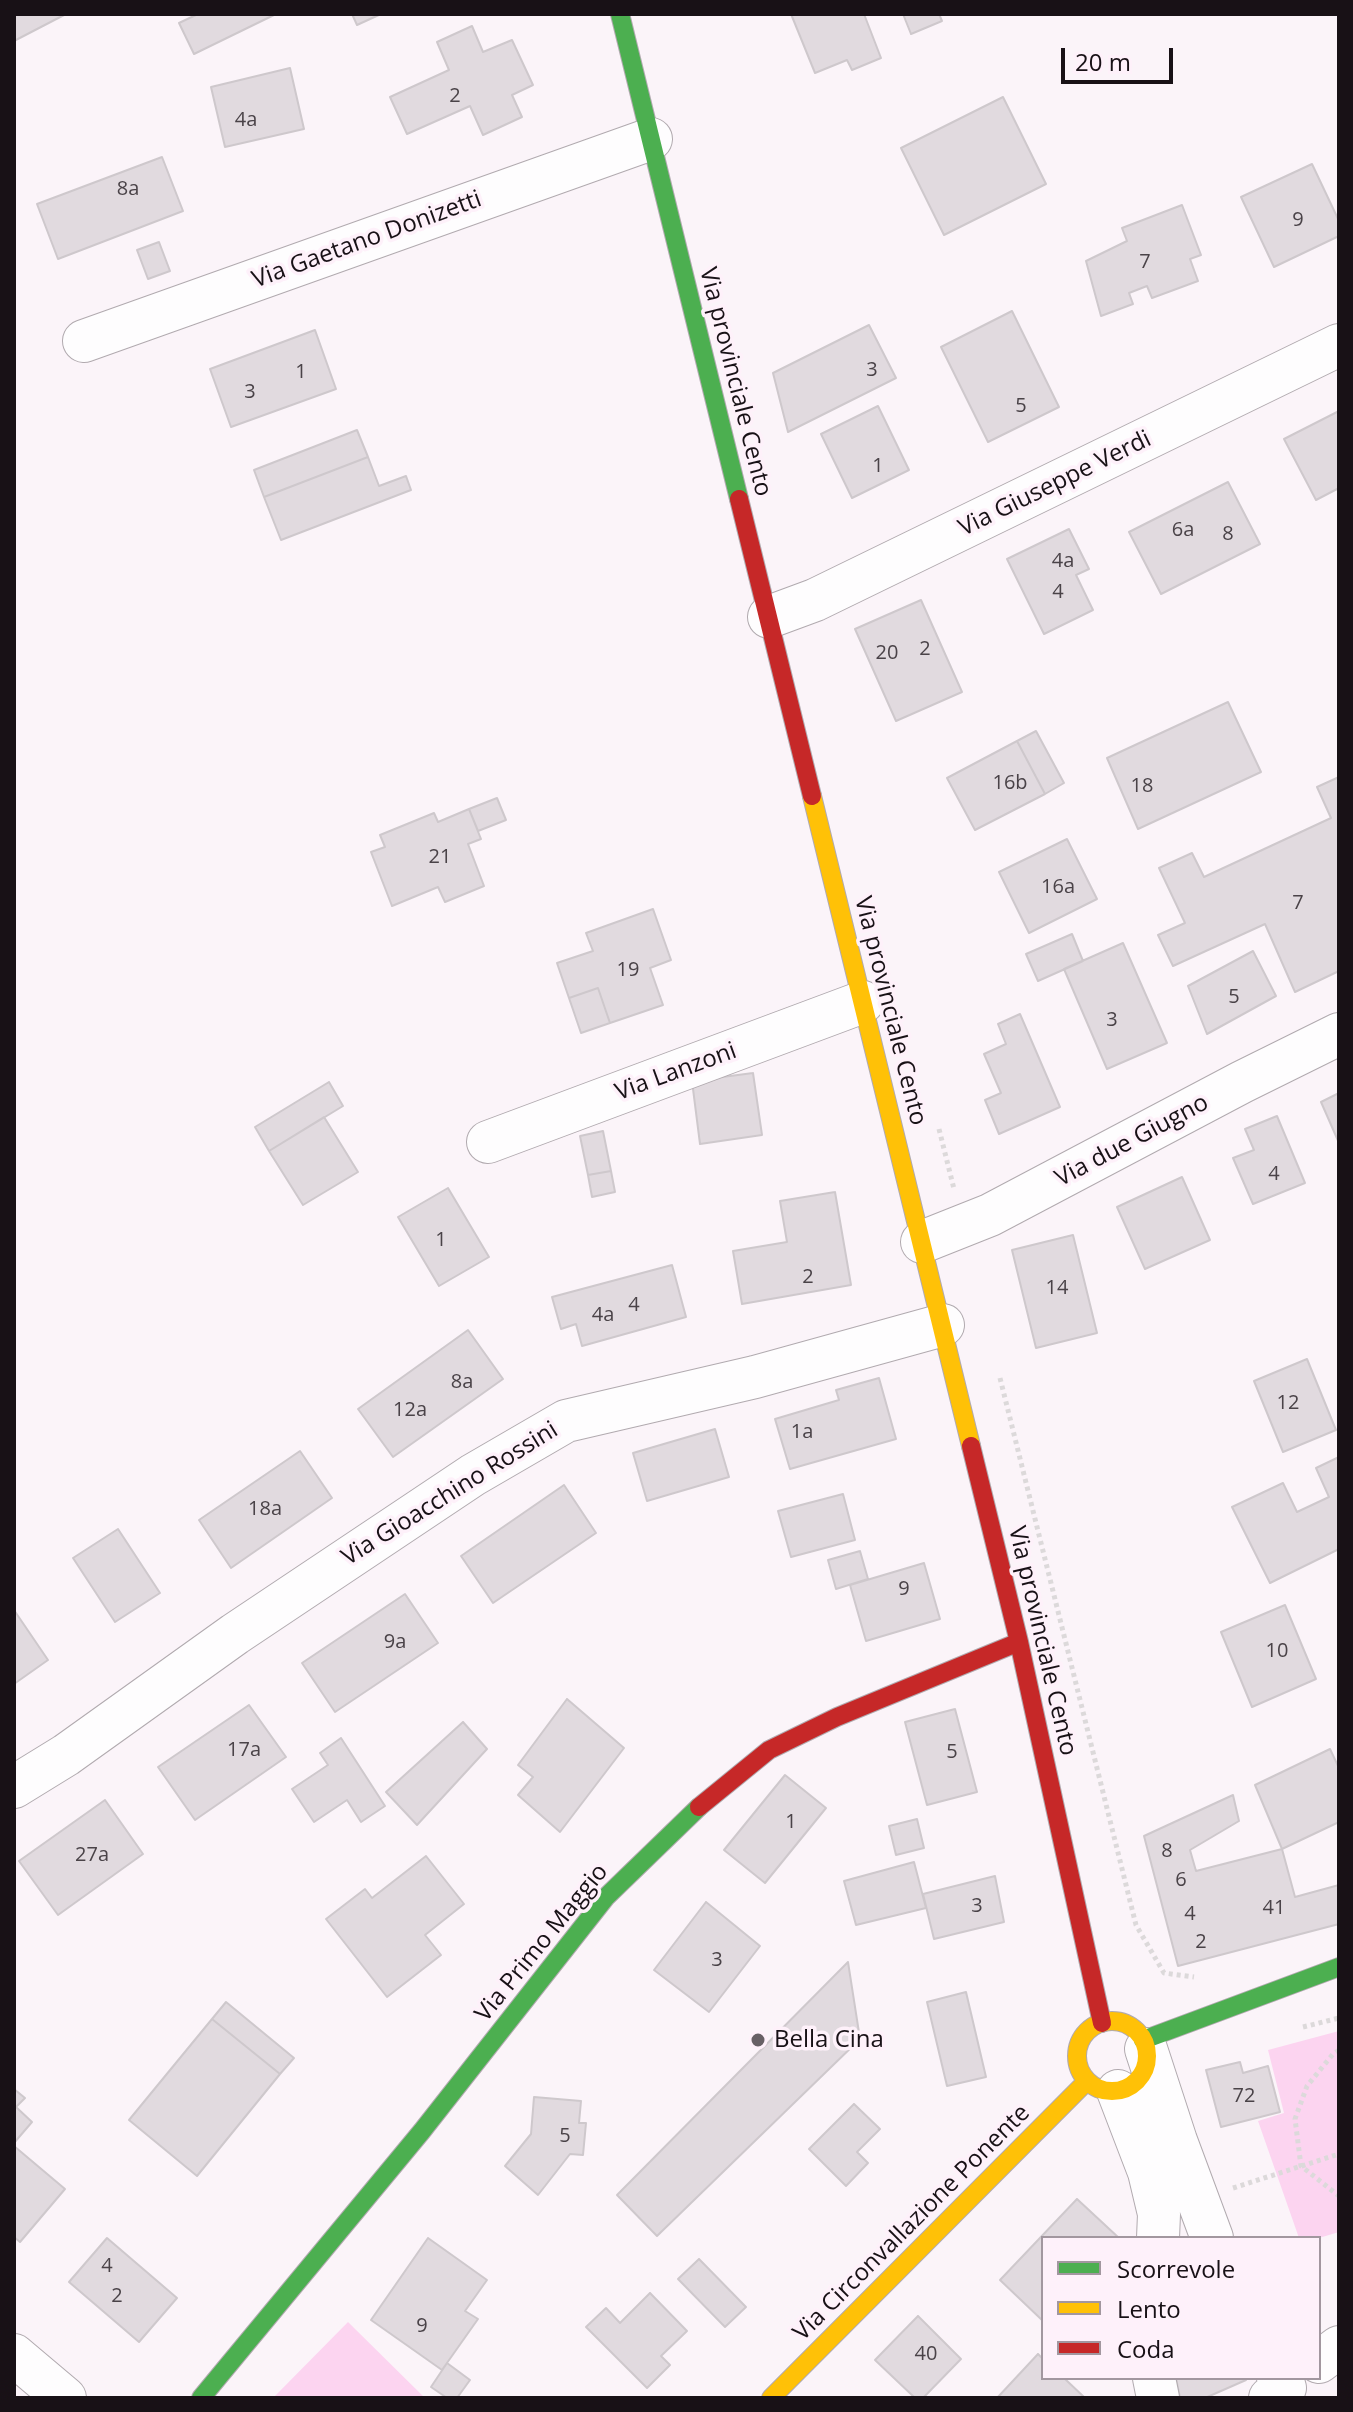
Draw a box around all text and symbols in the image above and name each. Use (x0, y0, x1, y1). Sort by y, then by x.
scale bar (1065, 32, 1177, 82)
text: 20 m (1075, 45, 1131, 78)
house number: 2 (449, 84, 461, 108)
house number: 4a (235, 108, 257, 132)
house number: 8a (117, 177, 139, 201)
street label: Via Gaetano Donizetti (248, 185, 486, 295)
house number: 9 (1292, 208, 1304, 232)
house number: 7 (1139, 250, 1151, 274)
street label: Via provinciale Cento (693, 265, 777, 499)
house number: 3 (866, 358, 878, 382)
house number: 1 (295, 360, 307, 384)
house number: 3 (244, 380, 256, 404)
house number: 5 (1015, 394, 1027, 418)
street label: Via Giuseppe Verdi (954, 425, 1156, 543)
house number: 1 (872, 454, 884, 478)
house number: 6a (1172, 518, 1194, 542)
house number: 8 (1222, 522, 1234, 546)
house number: 4a (1052, 549, 1074, 573)
house number: 4 (1052, 580, 1064, 604)
house number: 2 (919, 637, 931, 661)
house number: 20 (876, 641, 898, 665)
house number: 16b (992, 771, 1028, 795)
house number: 18 (1131, 774, 1153, 798)
house number: 21 (429, 845, 451, 869)
house number: 16a (1041, 875, 1075, 899)
house number: 7 (1292, 891, 1304, 915)
street label: Via provinciale Cento (848, 894, 932, 1128)
house number: 19 (617, 958, 639, 982)
house number: 5 (1228, 985, 1240, 1009)
house number: 3 (1106, 1008, 1118, 1032)
street label: Via Lanzoni (611, 1037, 741, 1107)
street label: Via due Giugno (1050, 1089, 1214, 1193)
house number: 4 (1268, 1162, 1280, 1186)
house number: 1 (435, 1228, 447, 1252)
house number: 2 (802, 1265, 814, 1289)
house number: 14 (1046, 1276, 1068, 1300)
house number: 4 (628, 1293, 640, 1317)
house number: 4a (592, 1303, 614, 1327)
house number: 8a (451, 1370, 473, 1394)
house number: 12 (1277, 1391, 1299, 1415)
house number: 12a (393, 1398, 427, 1422)
street label: Via Gioacchino Rossini (337, 1416, 563, 1572)
house number: 1a (791, 1420, 813, 1444)
house number: 18a (248, 1497, 282, 1521)
street label: Via provinciale Cento (1002, 1523, 1082, 1759)
house number: 9 (898, 1577, 910, 1601)
house number: 9a (384, 1630, 406, 1654)
house number: 10 (1266, 1639, 1288, 1663)
house number: 17a (227, 1738, 261, 1762)
house number: 5 (946, 1740, 958, 1764)
house number: 1 (785, 1810, 797, 1834)
house number: 8 (1161, 1839, 1173, 1863)
house number: 27a (75, 1843, 109, 1867)
street label: Via Primo Maggio (470, 1858, 614, 2028)
house number: 6 (1175, 1868, 1187, 1892)
house number: 3 (971, 1894, 983, 1918)
house number: 41 (1263, 1896, 1285, 1920)
house number: 4 (1184, 1902, 1196, 1926)
house number: 2 (1195, 1930, 1207, 1954)
house number: 3 (711, 1948, 723, 1972)
place label: Bella Cina (774, 2026, 884, 2054)
marker: Bella Cina (749, 2031, 767, 2049)
house number: 72 (1233, 2084, 1255, 2108)
street label: Via Circonvallazione Ponente (788, 2099, 1036, 2347)
house number: 5 (559, 2124, 571, 2148)
legend (1041, 2236, 1321, 2380)
text: Scorrevole (1117, 2252, 1235, 2285)
house number: 4 (101, 2254, 113, 2278)
house number: 2 (111, 2284, 123, 2308)
text: Lento (1117, 2292, 1181, 2325)
house number: 9 (416, 2314, 428, 2338)
text: Coda (1117, 2332, 1175, 2365)
house number: 40 (915, 2342, 937, 2366)

